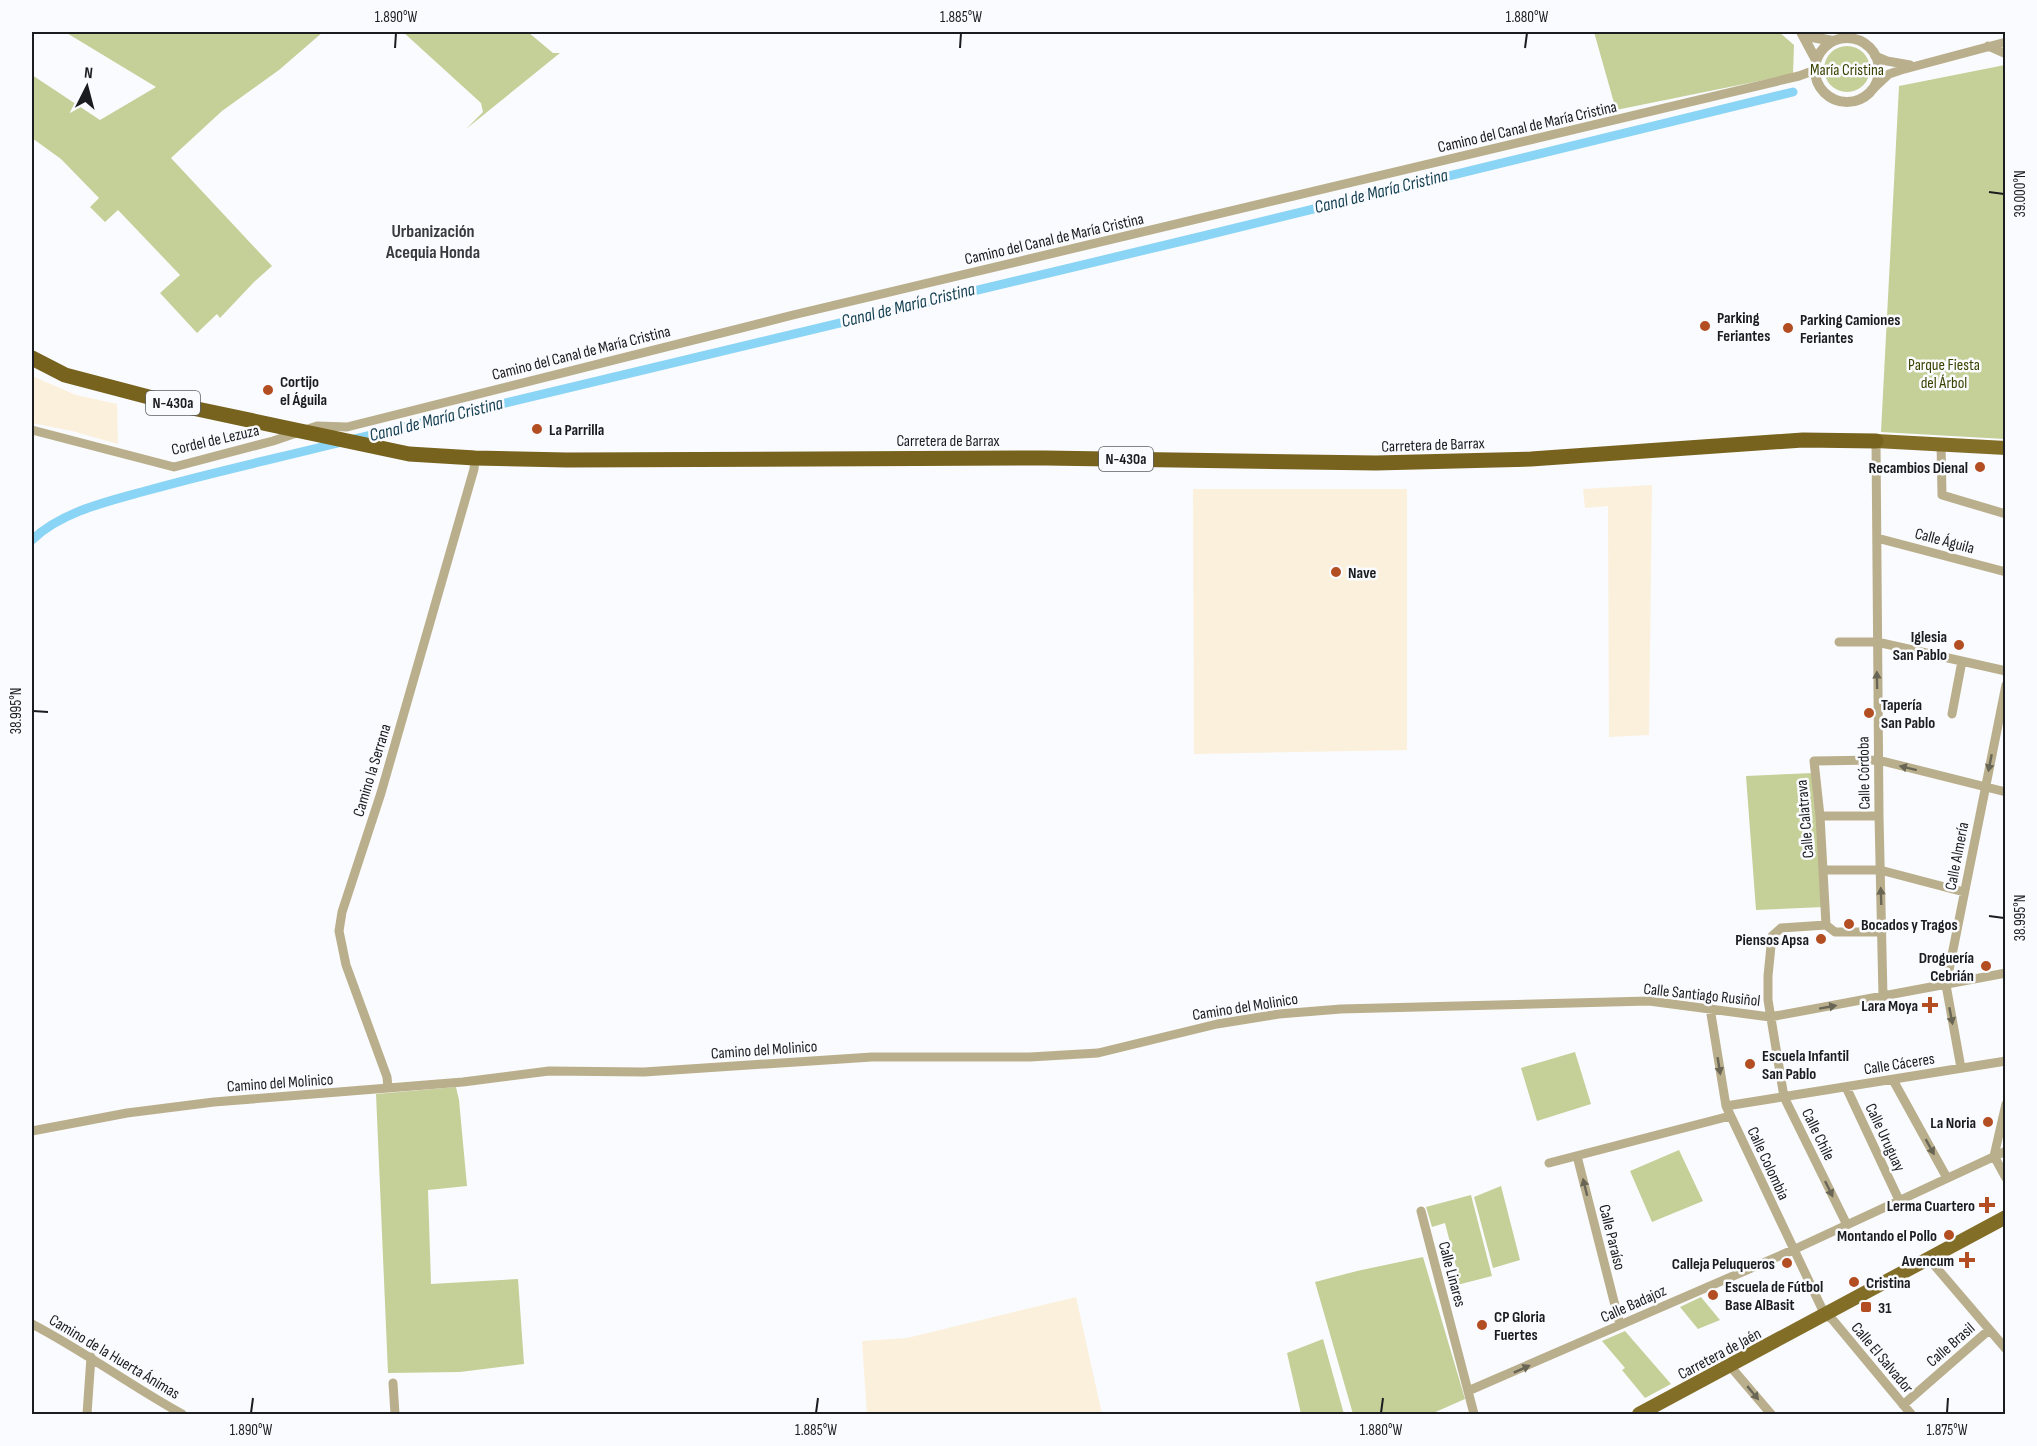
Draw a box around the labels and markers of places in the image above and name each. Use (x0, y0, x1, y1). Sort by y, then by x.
place label: Parking Feriantes (1717, 309, 1770, 346)
place label: Parking Camiones Feriantes (1800, 311, 1900, 348)
marker: Parking Feriantes (1698, 319, 1712, 333)
marker: Parking Camiones Feriantes (1781, 321, 1795, 335)
place label: Cortijo el Águila (280, 373, 327, 410)
marker: Cortijo el Águila (261, 383, 275, 397)
place label: La Parrilla (549, 421, 604, 440)
marker: La Parrilla (530, 422, 544, 436)
place label: Recambios Dienal (1869, 459, 1968, 478)
marker: Recambios Dienal (1973, 460, 1987, 474)
place label: Nave (1348, 564, 1377, 583)
marker: Nave (1329, 565, 1343, 579)
place label: Iglesia San Pablo (1893, 628, 1947, 665)
marker: Iglesia San Pablo (1952, 638, 1966, 652)
place label: Tapería San Pablo (1881, 696, 1935, 733)
marker: Tapería San Pablo (1862, 706, 1876, 720)
place label: Bocados y Tragos (1861, 916, 1958, 935)
marker: Bocados y Tragos (1842, 917, 1856, 931)
place label: Piensos Apsa (1735, 931, 1809, 950)
marker: Piensos Apsa (1814, 932, 1828, 946)
place label: Droguería Cebrián (1919, 949, 1974, 986)
marker: Droguería Cebrián (1979, 959, 1993, 973)
place label: Lara Moya (1861, 997, 1918, 1016)
marker: Lara Moya (1923, 998, 1937, 1012)
place label: Escuela Infantil San Pablo (1762, 1047, 1849, 1084)
marker: Escuela Infantil San Pablo (1743, 1057, 1757, 1071)
place label: La Noria (1930, 1114, 1976, 1133)
marker: La Noria (1981, 1115, 1995, 1129)
place label: Lerma Cuartero (1887, 1197, 1975, 1216)
marker: Lerma Cuartero (1980, 1198, 1994, 1212)
place label: Montando el Pollo (1837, 1227, 1937, 1246)
marker: Montando el Pollo (1942, 1228, 1956, 1242)
marker: Avencum (1958, 1251, 1976, 1269)
place label: Avencum (1901, 1252, 1954, 1271)
place label: Calleja Peluqueros (1672, 1255, 1775, 1274)
marker: Calleja Peluqueros (1780, 1256, 1794, 1270)
place label: Cristina (1866, 1274, 1911, 1293)
marker: Cristina (1847, 1275, 1861, 1289)
place label: Escuela de Fútbol Base AlBasit (1725, 1278, 1823, 1315)
marker: Escuela de Fútbol Base AlBasit (1706, 1288, 1720, 1302)
place label: 31 (1878, 1299, 1892, 1318)
marker: 31 (1859, 1300, 1873, 1314)
place label: CP Gloria Fuertes (1494, 1308, 1545, 1345)
marker: CP Gloria Fuertes (1475, 1318, 1489, 1332)

